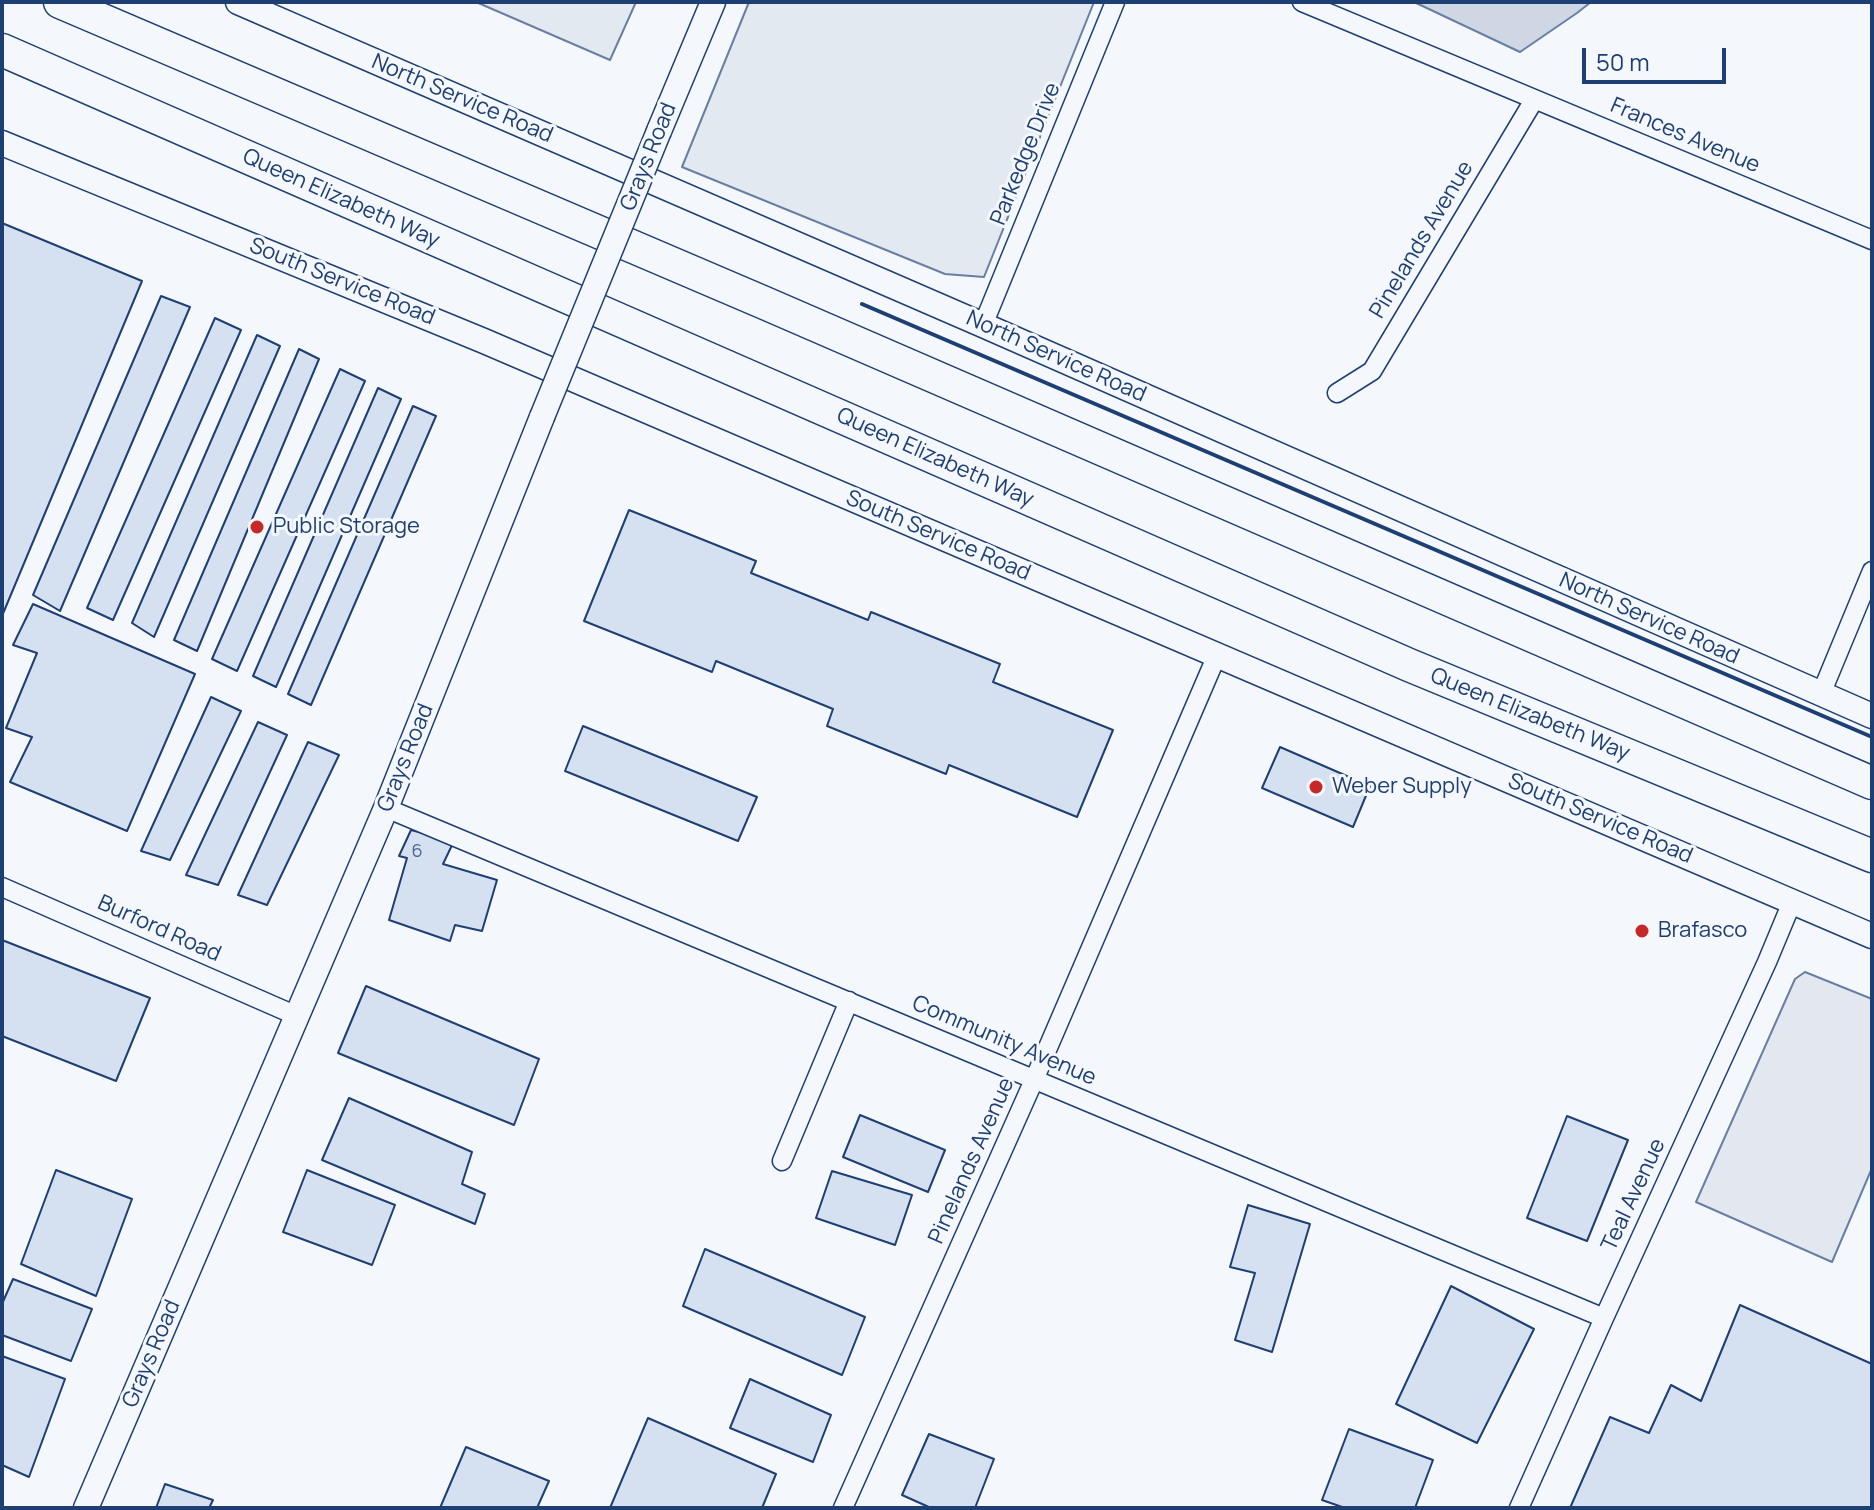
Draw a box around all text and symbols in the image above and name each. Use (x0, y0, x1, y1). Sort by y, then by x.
scale bar (1586, 32, 1730, 82)
text: 50 m (1596, 45, 1650, 78)
street label: North Service Road (367, 49, 557, 149)
street label: Parkedge Drive (985, 79, 1067, 229)
street label: Frances Avenue (1606, 93, 1764, 179)
street label: Grays Road (615, 99, 683, 215)
street label: Queen Elizabeth Way (238, 144, 444, 254)
street label: Pinelands Avenue (1365, 157, 1479, 323)
street label: South Service Road (245, 233, 439, 331)
street label: North Service Road (962, 305, 1150, 409)
street label: Queen Elizabeth Way (832, 403, 1038, 513)
street label: South Service Road (842, 485, 1034, 587)
place label: Public Storage (273, 514, 420, 540)
marker: Public Storage (248, 518, 266, 536)
street label: North Service Road (1555, 567, 1743, 671)
street label: Queen Elizabeth Way (1426, 663, 1634, 767)
street label: Grays Road (372, 700, 440, 816)
street label: South Service Road (1504, 768, 1696, 870)
place label: Weber Supply (1332, 774, 1472, 800)
marker: Weber Supply (1307, 778, 1325, 796)
house number: 6 (411, 841, 423, 863)
street label: Burford Road (93, 890, 225, 968)
place label: Brafasco (1658, 918, 1747, 944)
marker: Brafasco (1633, 922, 1651, 940)
street label: Community Avenue (908, 990, 1100, 1092)
street label: Pinelands Avenue (924, 1074, 1020, 1248)
street label: Teal Avenue (1596, 1135, 1672, 1255)
street label: Grays Road (118, 1296, 186, 1412)

